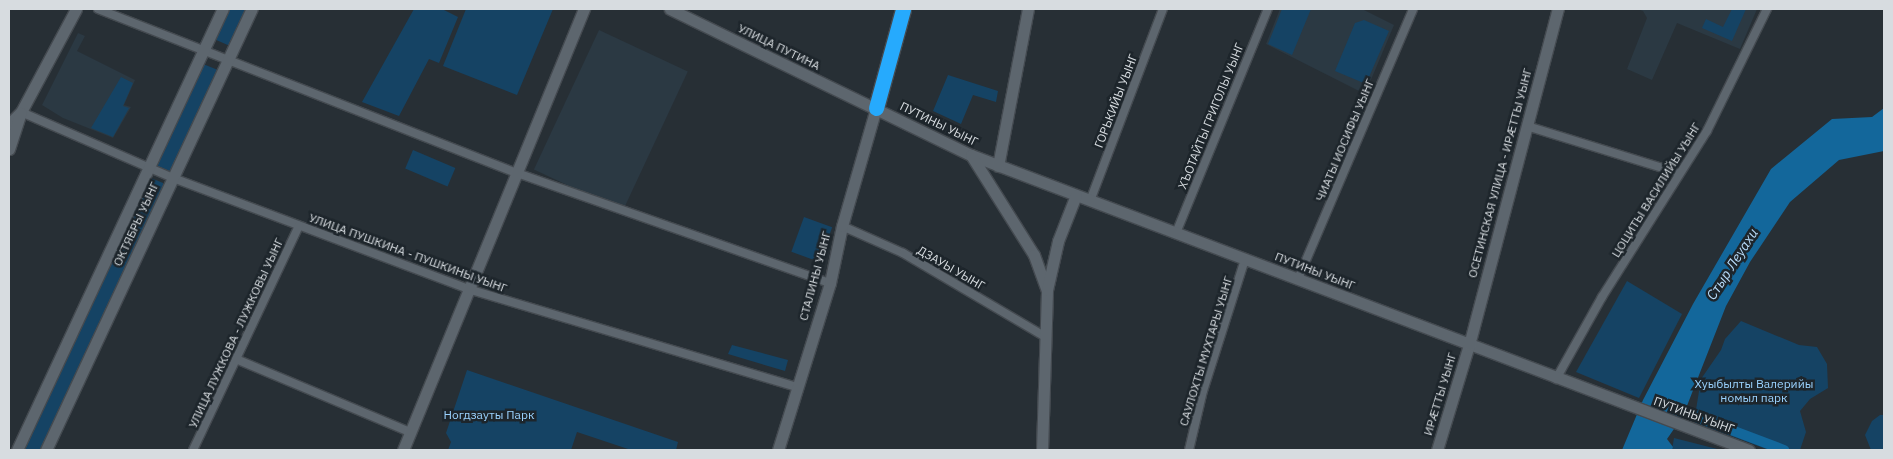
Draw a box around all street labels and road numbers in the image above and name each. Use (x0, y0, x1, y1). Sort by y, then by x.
street label: УЛИЦА ПУТИНА (736, 21, 822, 73)
street label: ХЪОТАЙТЫ ГРИГОЛЫ УЫНГ (1175, 41, 1247, 191)
street label: ГОРЬКИЙЫ УЫНГ (1091, 52, 1141, 150)
street label: ОСЕТИНСКАЯ УЛИЦА - ИРÆТТЫ УЫНГ (1465, 67, 1535, 279)
street label: ЧИАТЫ ИОСИФЫ УЫНГ (1313, 77, 1377, 203)
street label: ПУТИНЫ УЫНГ (898, 99, 980, 149)
street label: ЦОЦИТЫ ВАСИЛИЙЫ УЫНГ (1609, 120, 1703, 260)
street label: ОКТЯБРЫ УЫНГ (110, 180, 162, 268)
street label: УЛИЦА ПУШКИНА - ПУШКИНЫ УЫНГ (307, 210, 509, 296)
street label: СТАЛИНЫ УЫНГ (796, 230, 834, 322)
street label: УЛИЦА ЛУЖКОВА - ЛУЖКОВЫ УЫНГ (186, 236, 286, 430)
street label: ДЗАУЫ УЫНГ (915, 243, 987, 293)
street label: ПУТИНЫ УЫНГ (1273, 249, 1357, 293)
street label: САУЛОХТЫ МУХТАРЫ УЫНГ (1176, 274, 1236, 428)
street label: ИРÆТТЫ УЫНГ (1421, 351, 1459, 437)
street label: ПУТИНЫ УЫНГ (1652, 394, 1736, 436)

